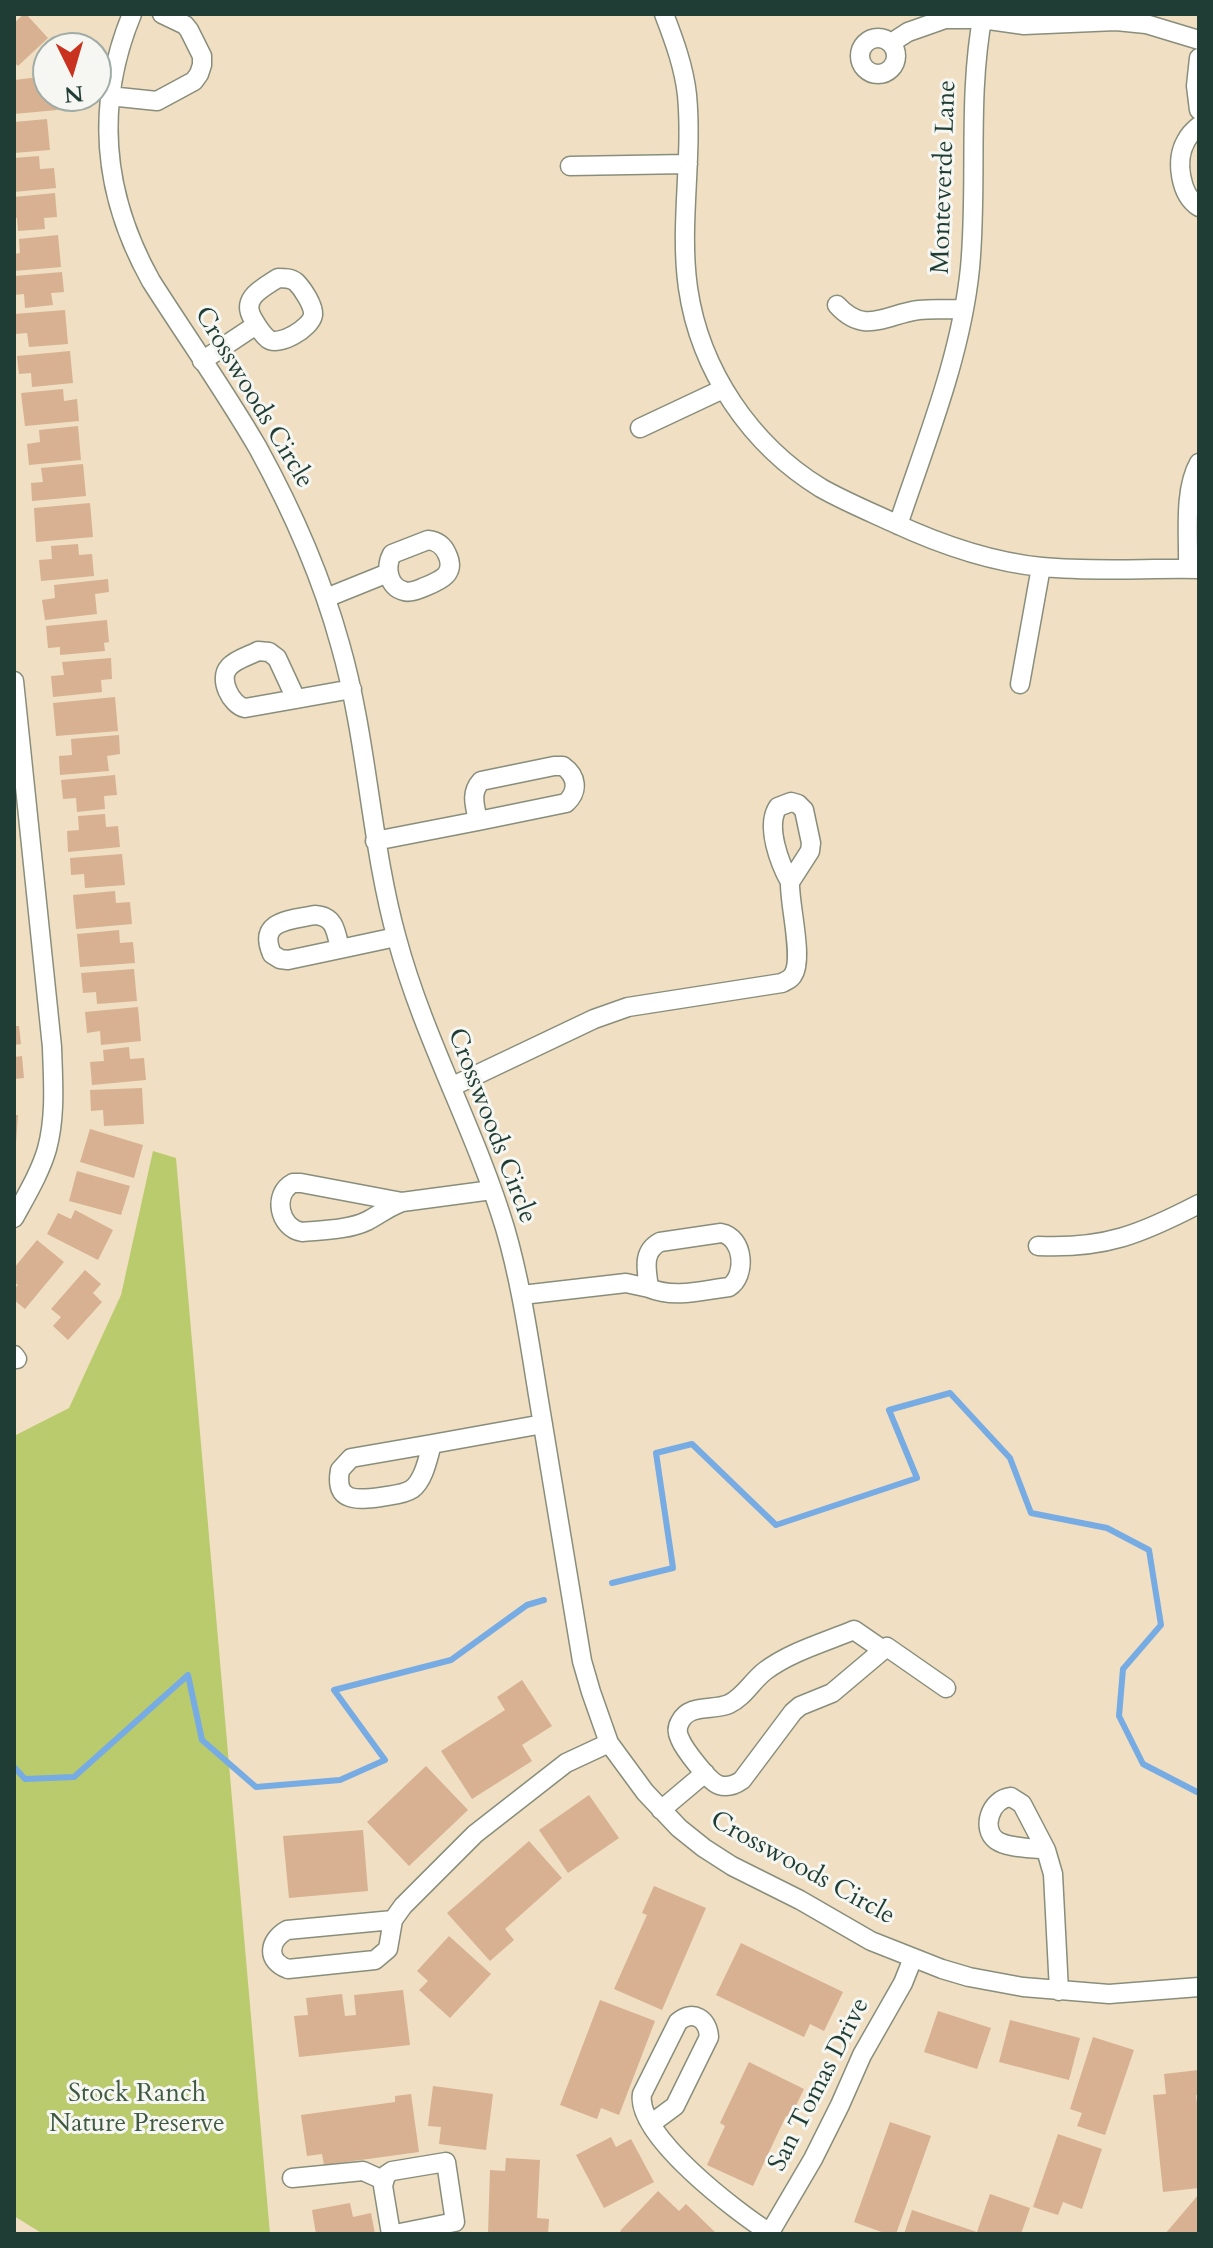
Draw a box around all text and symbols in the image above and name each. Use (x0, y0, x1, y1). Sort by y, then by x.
north arrow (32, 32, 112, 112)
text: N (63, 78, 85, 110)
street label: Monteverde Lane (926, 80, 964, 274)
street label: Crosswoods Circle (187, 302, 319, 494)
street label: Crosswoods Circle (439, 1024, 543, 1228)
street label: Crosswoods Circle (704, 1805, 900, 1933)
street label: San Tomas Drive (763, 1993, 877, 2177)
park label: Stock Ranch Nature Preserve (49, 2079, 225, 2140)

